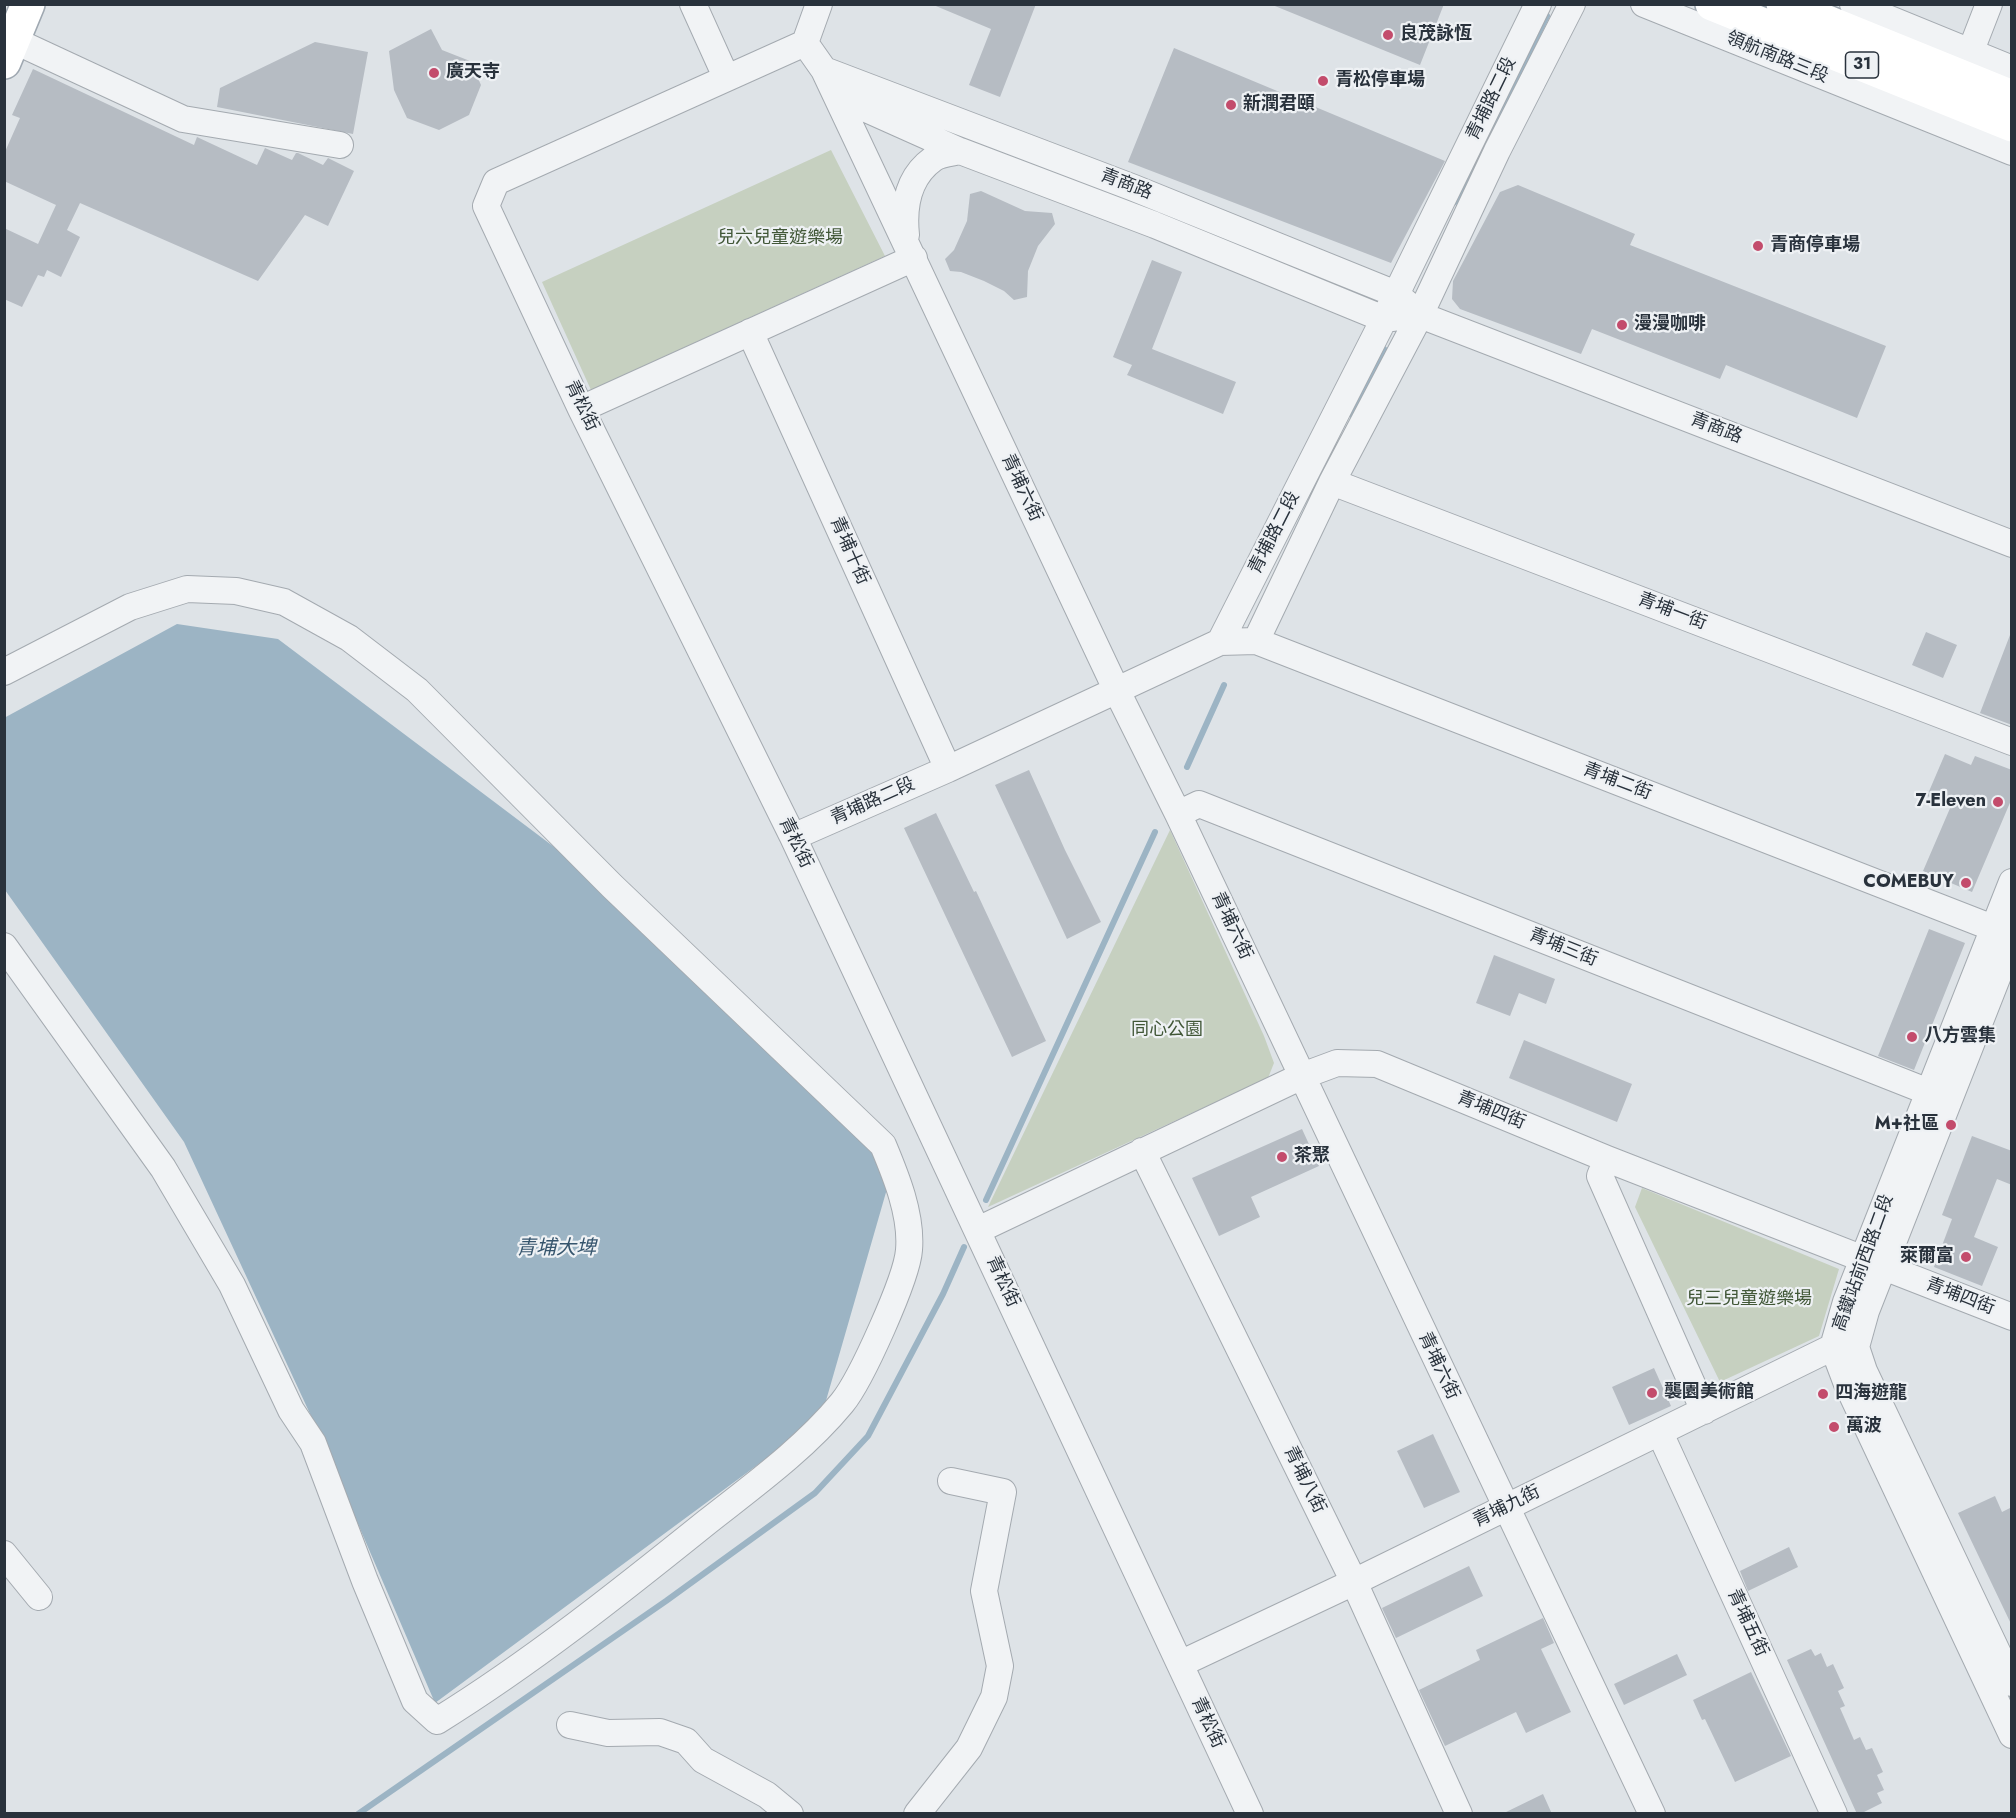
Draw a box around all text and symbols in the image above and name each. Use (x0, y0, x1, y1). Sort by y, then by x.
place label: 良茂詠恆 (1400, 24, 1472, 46)
marker: 良茂詠恆 (1381, 28, 1395, 42)
street label: 領航南路三段 (1723, 28, 1831, 88)
road number: 31 (1846, 52, 1878, 78)
street label: 青埔路二段 (1463, 54, 1521, 144)
place label: 廣天寺 (446, 62, 500, 84)
marker: 廣天寺 (427, 66, 441, 80)
place label: 青松停車場 (1335, 70, 1425, 92)
marker: 青松停車場 (1316, 74, 1330, 88)
place label: 新潤君頤 (1243, 94, 1315, 116)
marker: 新潤君頤 (1224, 98, 1238, 112)
street label: 青商路 (1097, 165, 1155, 205)
park label: 兒六兒童遊樂場 (717, 228, 843, 250)
place label: 青商停車場 (1770, 235, 1860, 257)
marker: 青商停車場 (1751, 239, 1765, 253)
place label: 漫漫咖啡 (1634, 314, 1706, 336)
marker: 漫漫咖啡 (1615, 318, 1629, 332)
street label: 青松街 (559, 377, 603, 435)
street label: 青商路 (1687, 409, 1745, 449)
street label: 青埔六街 (996, 451, 1046, 525)
street label: 青埔路二段 (1245, 488, 1305, 578)
street label: 青埔十街 (824, 514, 874, 588)
street label: 青埔一街 (1635, 589, 1709, 635)
street label: 青埔二街 (1580, 759, 1654, 805)
street label: 青埔路二段 (827, 774, 919, 830)
place label: 7-Eleven (1916, 791, 1986, 813)
marker: 7-Eleven (1991, 795, 2005, 809)
street label: 青松街 (773, 814, 817, 872)
place label: COMEBUY (1863, 872, 1954, 894)
marker: COMEBUY (1959, 876, 1973, 890)
street label: 青埔六街 (1206, 889, 1256, 963)
street label: 青埔三街 (1526, 925, 1600, 971)
park label: 同心公園 (1131, 1020, 1203, 1042)
place label: 八方雲集 (1924, 1026, 1996, 1048)
marker: 八方雲集 (1905, 1030, 1919, 1044)
street label: 青埔四街 (1454, 1088, 1528, 1134)
place label: M+社區 (1875, 1114, 1939, 1136)
marker: M+社區 (1944, 1118, 1958, 1132)
place label: 茶聚 (1294, 1146, 1330, 1168)
marker: 茶聚 (1275, 1150, 1289, 1164)
street label: 高鐵站前西路二段 (1829, 1192, 1899, 1334)
water label: 青埔大埤 (516, 1237, 596, 1261)
place label: 萊爾富 (1900, 1246, 1954, 1268)
marker: 萊爾富 (1959, 1250, 1973, 1264)
street label: 青松街 (981, 1253, 1023, 1311)
street label: 青埔四街 (1923, 1274, 1997, 1320)
park label: 兒三兒童遊樂場 (1686, 1289, 1812, 1311)
street label: 青埔六街 (1413, 1329, 1463, 1403)
place label: 襲園美術館 (1664, 1382, 1754, 1404)
place label: 四海遊龍 (1835, 1383, 1907, 1405)
marker: 襲園美術館 (1645, 1386, 1659, 1400)
marker: 四海遊龍 (1816, 1387, 1830, 1401)
place label: 萬波 (1846, 1416, 1882, 1438)
marker: 萬波 (1827, 1420, 1841, 1434)
street label: 青埔八街 (1279, 1443, 1329, 1517)
street label: 青埔九街 (1470, 1482, 1544, 1532)
street label: 青埔五街 (1722, 1586, 1772, 1660)
street label: 青松街 (1186, 1694, 1228, 1752)

